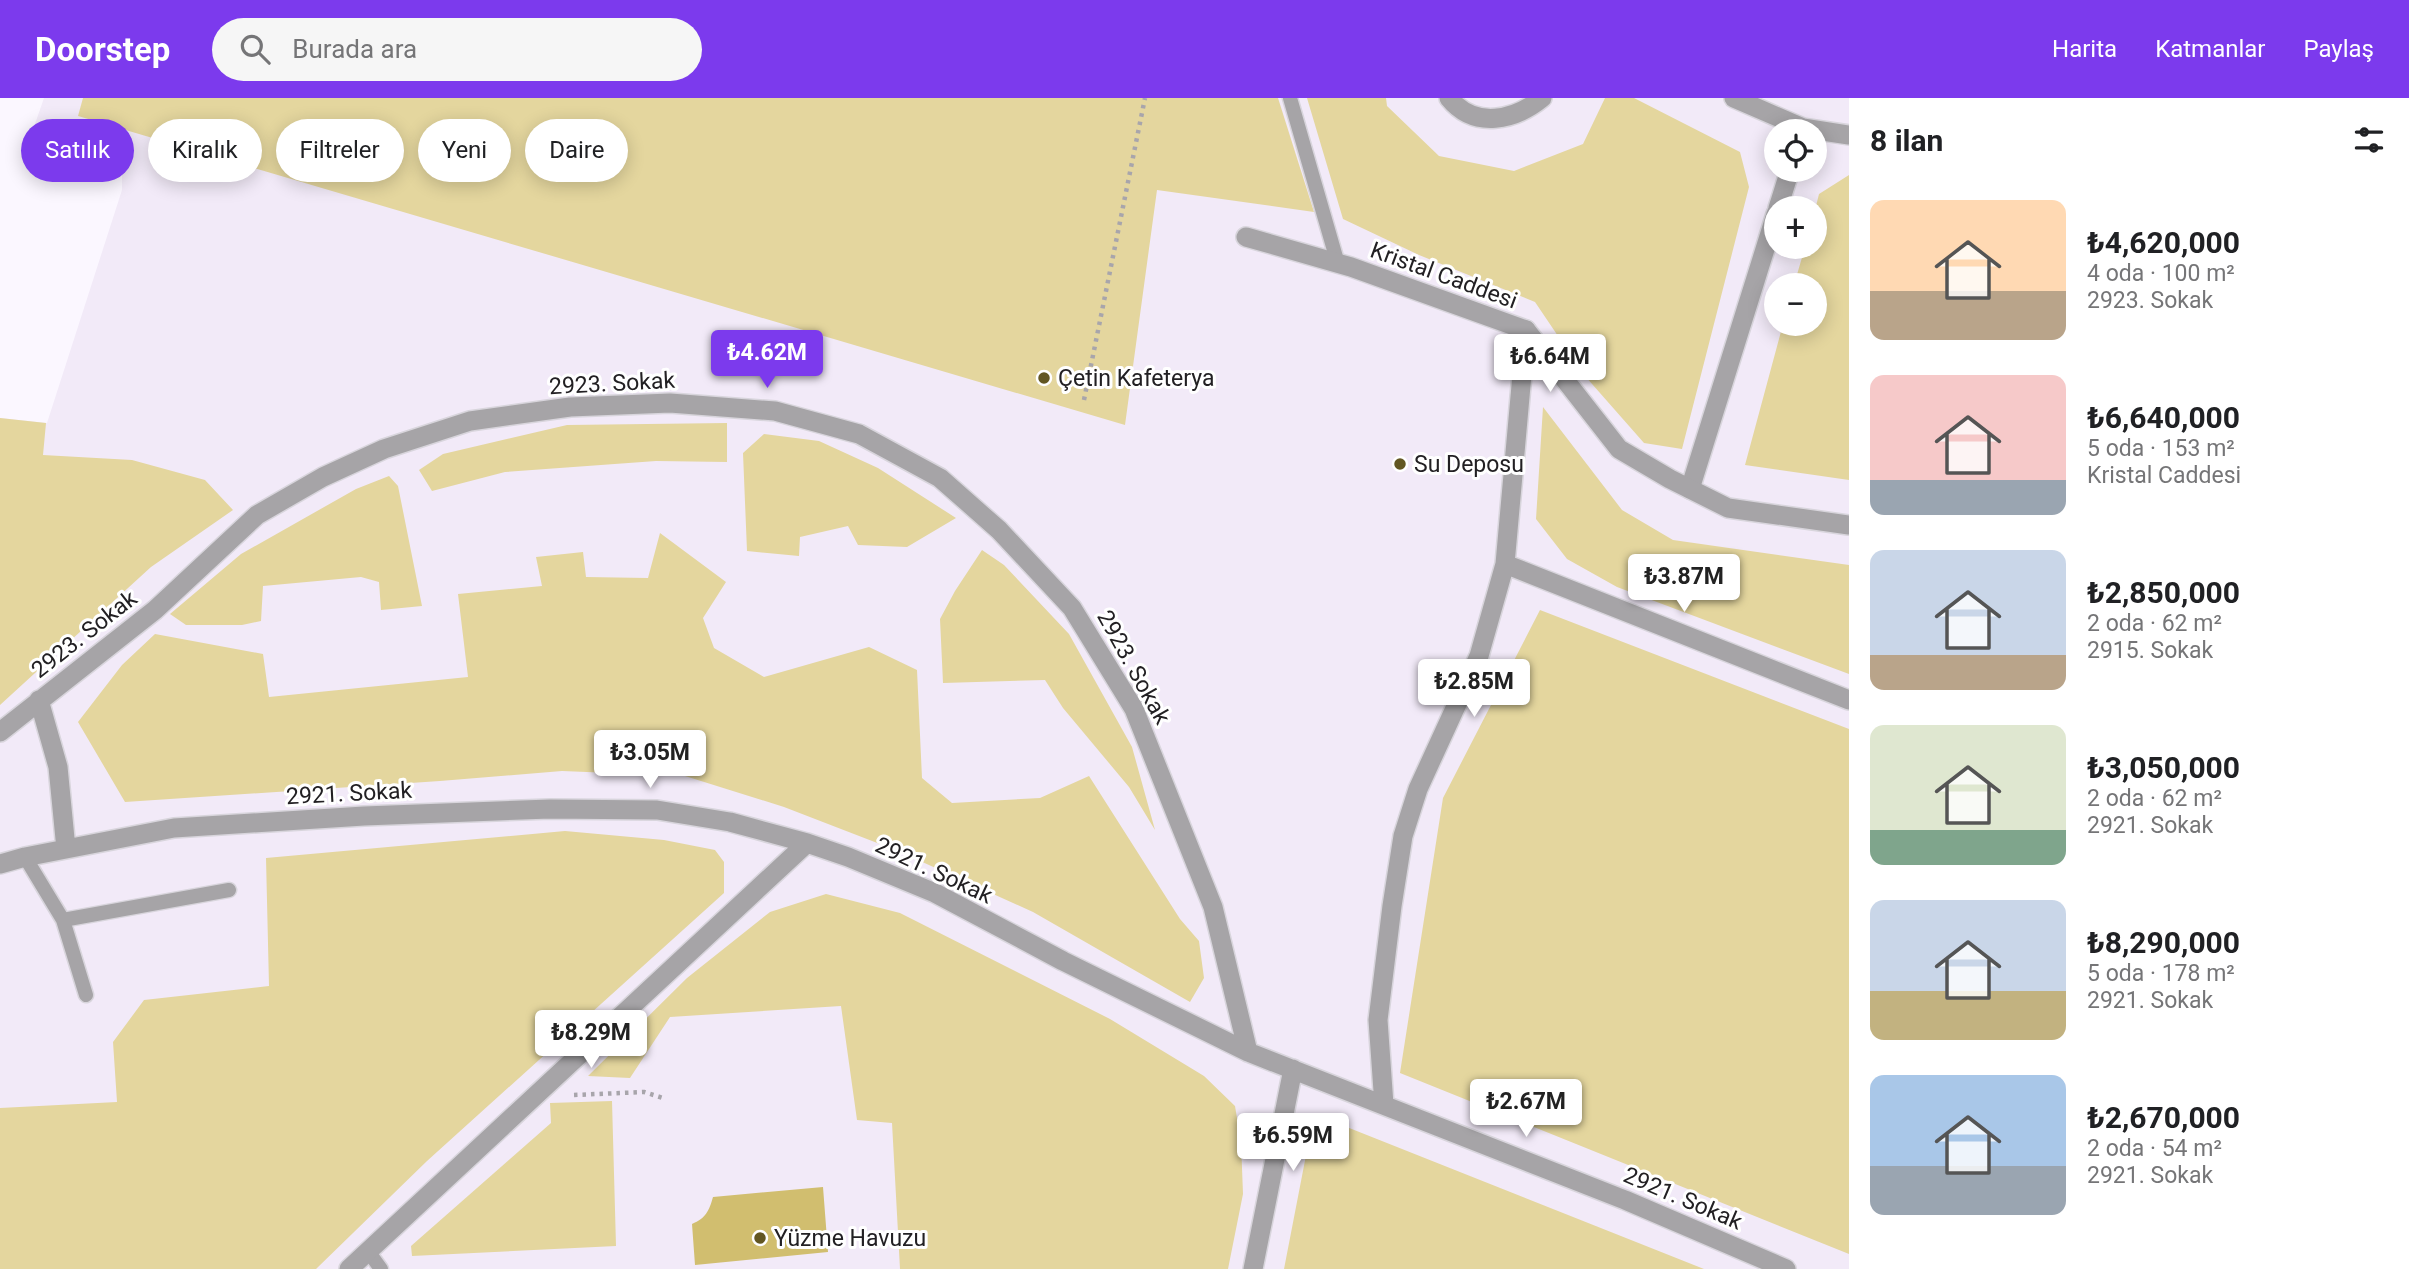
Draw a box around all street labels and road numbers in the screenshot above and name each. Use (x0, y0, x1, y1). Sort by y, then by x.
street label: Kristal Caddesi (1367, 236, 1521, 315)
street label: 2923. Sokak (548, 367, 676, 400)
street label: 2923. Sokak (26, 585, 143, 684)
street label: 2923. Sokak (1091, 606, 1176, 729)
street label: 2921. Sokak (285, 777, 413, 810)
street label: 2921. Sokak (871, 832, 997, 909)
street label: 2921. Sokak (1620, 1161, 1746, 1236)

